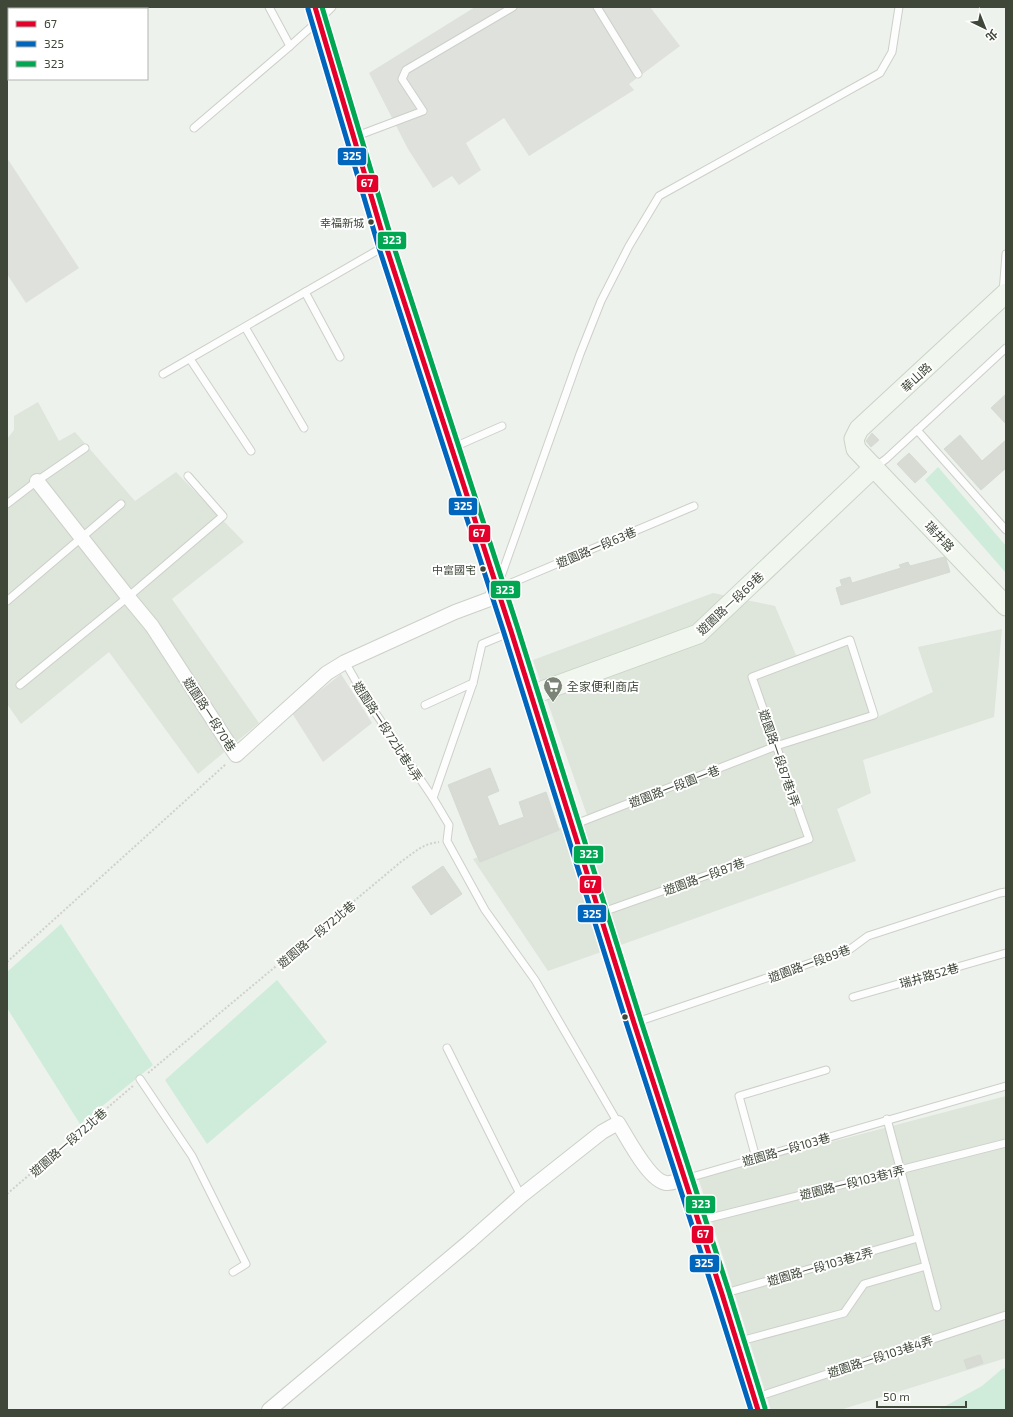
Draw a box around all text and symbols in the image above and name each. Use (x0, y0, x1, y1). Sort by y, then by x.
legend (8, 8, 148, 80)
north arrow (965, 8, 1005, 48)
text: 67 (44, 16, 57, 30)
text: 北 (984, 27, 1001, 44)
text: 325 (44, 36, 64, 50)
text: 323 (44, 56, 64, 70)
line badge: 325 (337, 147, 367, 166)
text: 325 (343, 149, 361, 162)
line badge: 67 (356, 174, 379, 193)
text: 67 (361, 176, 373, 189)
place label: 幸福新城 (320, 216, 364, 229)
marker: 幸福新城 (366, 217, 376, 227)
line badge: 323 (377, 231, 407, 250)
text: 323 (383, 233, 401, 246)
street label: 華山路 (898, 360, 934, 394)
line badge: 325 (448, 497, 478, 516)
text: 325 (454, 499, 472, 512)
street label: 瑞井路 (923, 518, 957, 554)
line badge: 67 (468, 524, 491, 543)
street label: 遊園路一段63巷 (554, 524, 638, 570)
text: 67 (473, 526, 485, 539)
place label: 中富國宅 (432, 563, 476, 576)
marker: 中富國宅 (478, 564, 488, 574)
street label: 遊園路一段69巷 (694, 569, 766, 637)
line badge: 323 (490, 580, 521, 599)
text: 323 (496, 583, 514, 596)
street label: 遊園路一段70巷 (181, 674, 239, 754)
supermarket icon: 全家便利商店 (542, 675, 564, 703)
street label: 遊園路一段72北巷4弄 (350, 678, 426, 784)
place label: 全家便利商店 (567, 679, 639, 693)
street label: 遊園路一段87巷1弄 (757, 707, 803, 809)
street label: 遊園路一段園一巷 (627, 762, 721, 810)
line badge: 323 (573, 845, 604, 864)
text: 323 (580, 847, 598, 860)
street label: 遊園路一段87巷 (661, 855, 747, 897)
line badge: 67 (579, 875, 602, 894)
text: 67 (584, 877, 596, 890)
street label: 遊園路一段72北巷 (274, 897, 358, 971)
line badge: 325 (577, 904, 607, 923)
text: 325 (583, 907, 601, 920)
street label: 遊園路一段89巷 (766, 942, 852, 984)
street label: 瑞井路52巷 (898, 960, 960, 990)
unlabelled marker (620, 1012, 630, 1022)
street label: 遊園路一段72北巷 (27, 1105, 109, 1179)
street label: 遊園路一段103巷 (740, 1130, 832, 1168)
street label: 遊園路一段103巷1弄 (798, 1162, 906, 1202)
line badge: 323 (685, 1195, 716, 1214)
text: 323 (692, 1197, 710, 1210)
line badge: 67 (691, 1225, 714, 1244)
text: 67 (697, 1227, 709, 1240)
street label: 遊園路一段103巷2弄 (765, 1244, 875, 1288)
line badge: 325 (689, 1254, 720, 1273)
text: 325 (695, 1256, 713, 1269)
street label: 遊園路一段103巷4弄 (825, 1332, 935, 1380)
scale bar (877, 1383, 966, 1409)
text: 50 m (883, 1389, 910, 1403)

